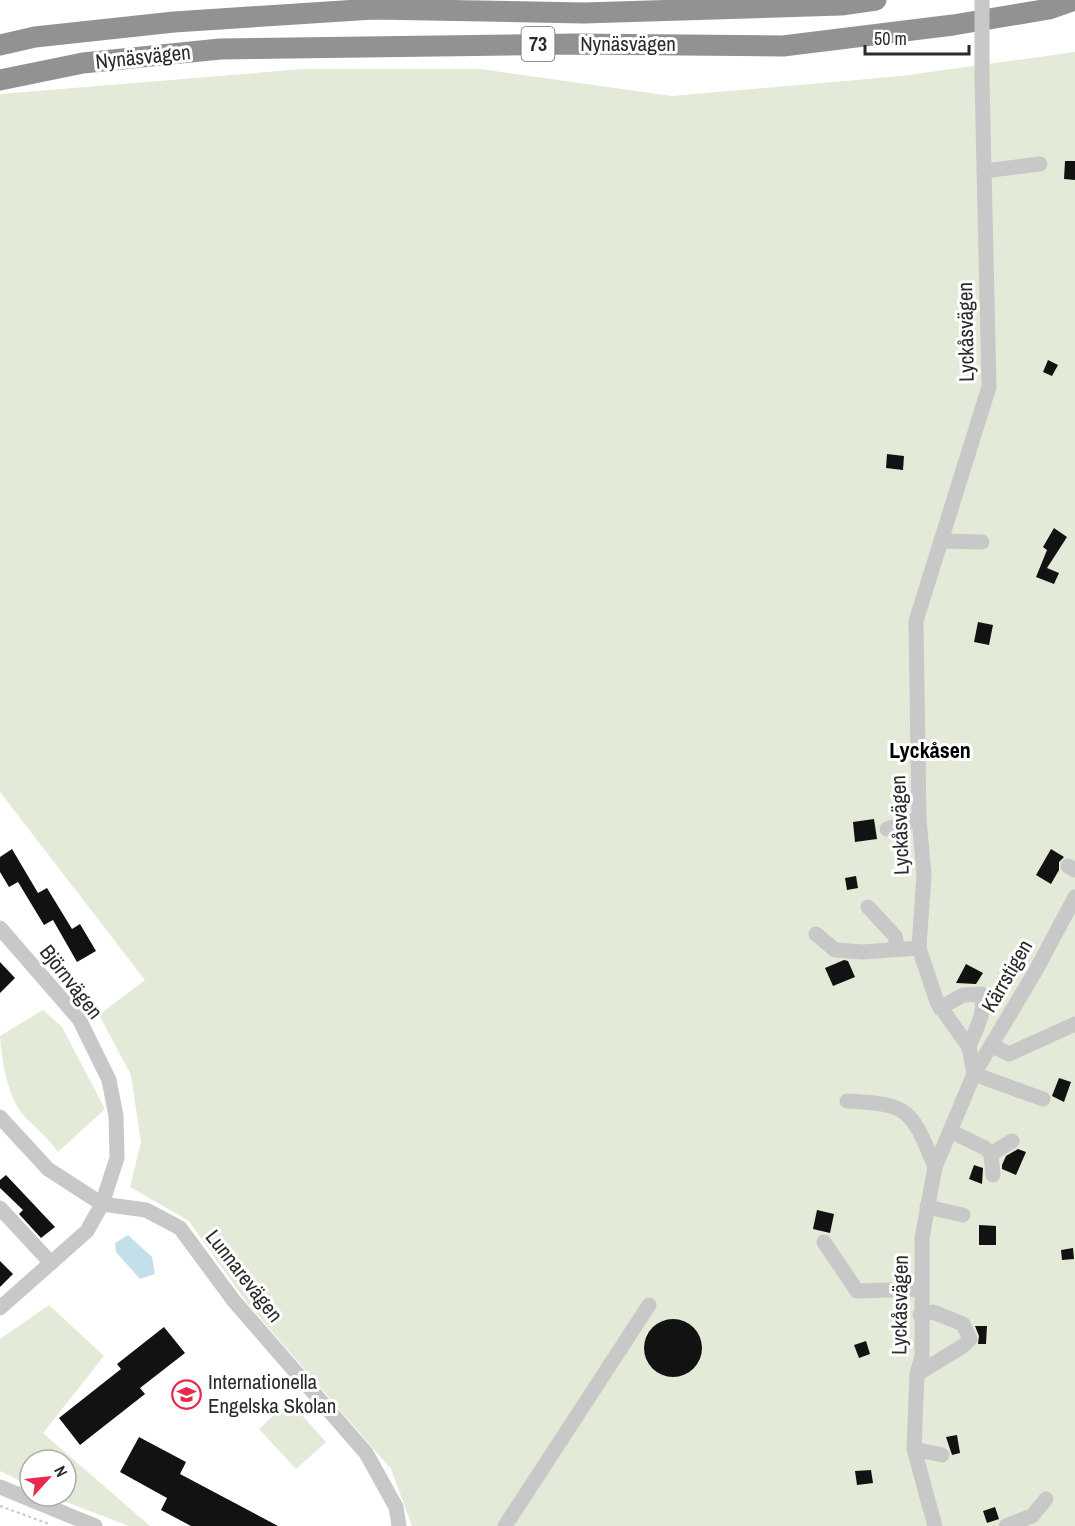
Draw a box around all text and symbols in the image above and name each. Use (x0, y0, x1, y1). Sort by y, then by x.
scale bar (865, 18, 968, 56)
text: 50 m (874, 26, 907, 51)
road number: 73 (522, 27, 554, 61)
street label: Nynäsvägen (580, 29, 676, 58)
street label: Nynäsvägen (94, 37, 192, 76)
street label: Lyckåsvägen (950, 282, 981, 382)
district label: Lyckåsen (889, 735, 971, 765)
street label: Lyckåsvägen (883, 775, 916, 875)
street label: Kärrstigen (974, 934, 1039, 1017)
street label: Björnvägen (33, 938, 110, 1025)
street label: Lunnarevägen (199, 1223, 290, 1328)
street label: Lyckåsvägen (884, 1255, 915, 1355)
place label: Internationella Engelska Skolan (208, 1367, 336, 1420)
school or university icon: Internationella Engelska Skolan (171, 1378, 203, 1410)
north arrow (18, 1448, 78, 1508)
text: N (49, 1462, 73, 1480)

